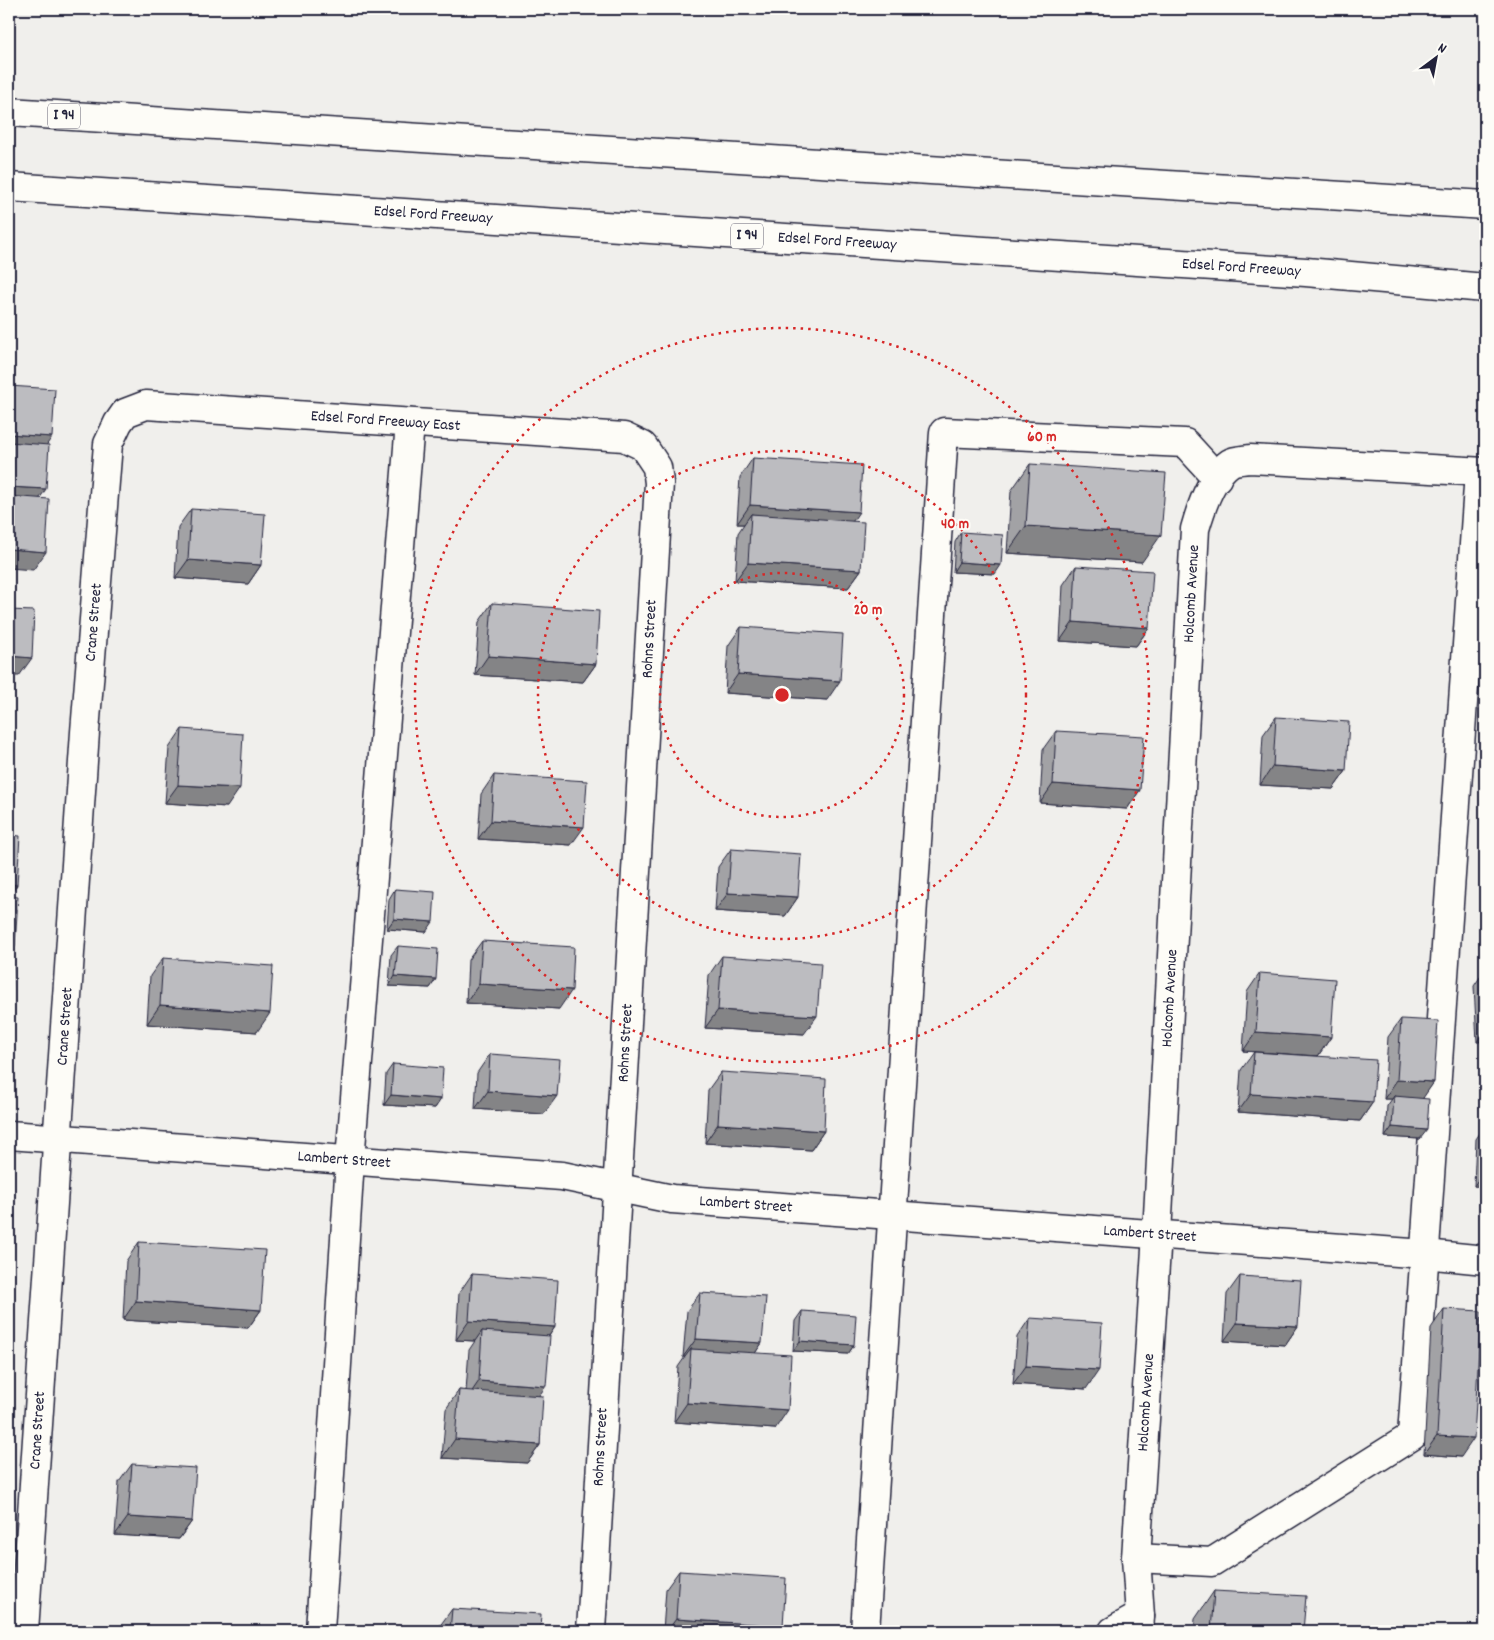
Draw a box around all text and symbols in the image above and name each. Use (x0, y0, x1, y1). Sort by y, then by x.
north arrow (1412, 32, 1462, 82)
text: N (1434, 38, 1450, 59)
road number: I 94 (48, 104, 80, 128)
street label: Edsel Ford Freeway (373, 199, 494, 230)
road number: I 94 (731, 224, 763, 248)
street label: Edsel Ford Freeway (777, 226, 898, 257)
street label: Edsel Ford Freeway (1181, 252, 1302, 283)
street label: Edsel Ford Freeway East (310, 405, 461, 438)
text: 60 m (1027, 427, 1057, 449)
text: 40 m (941, 514, 969, 536)
street label: Holcomb Avenue (1177, 544, 1206, 643)
street label: Crane Street (79, 582, 108, 662)
street label: Rohns Street (636, 599, 664, 679)
text: 20 m (854, 600, 882, 622)
centre of rings (773, 686, 791, 704)
street label: Holcomb Avenue (1156, 949, 1184, 1048)
street label: Crane Street (51, 986, 79, 1066)
street label: Rohns Street (612, 1003, 640, 1083)
street label: Lambert Street (297, 1145, 392, 1175)
street label: Lambert Street (698, 1190, 793, 1219)
street label: Lambert Street (1102, 1219, 1197, 1249)
street label: Holcomb Avenue (1131, 1353, 1161, 1452)
street label: Crane Street (23, 1390, 52, 1470)
street label: Rohns Street (587, 1407, 615, 1487)

